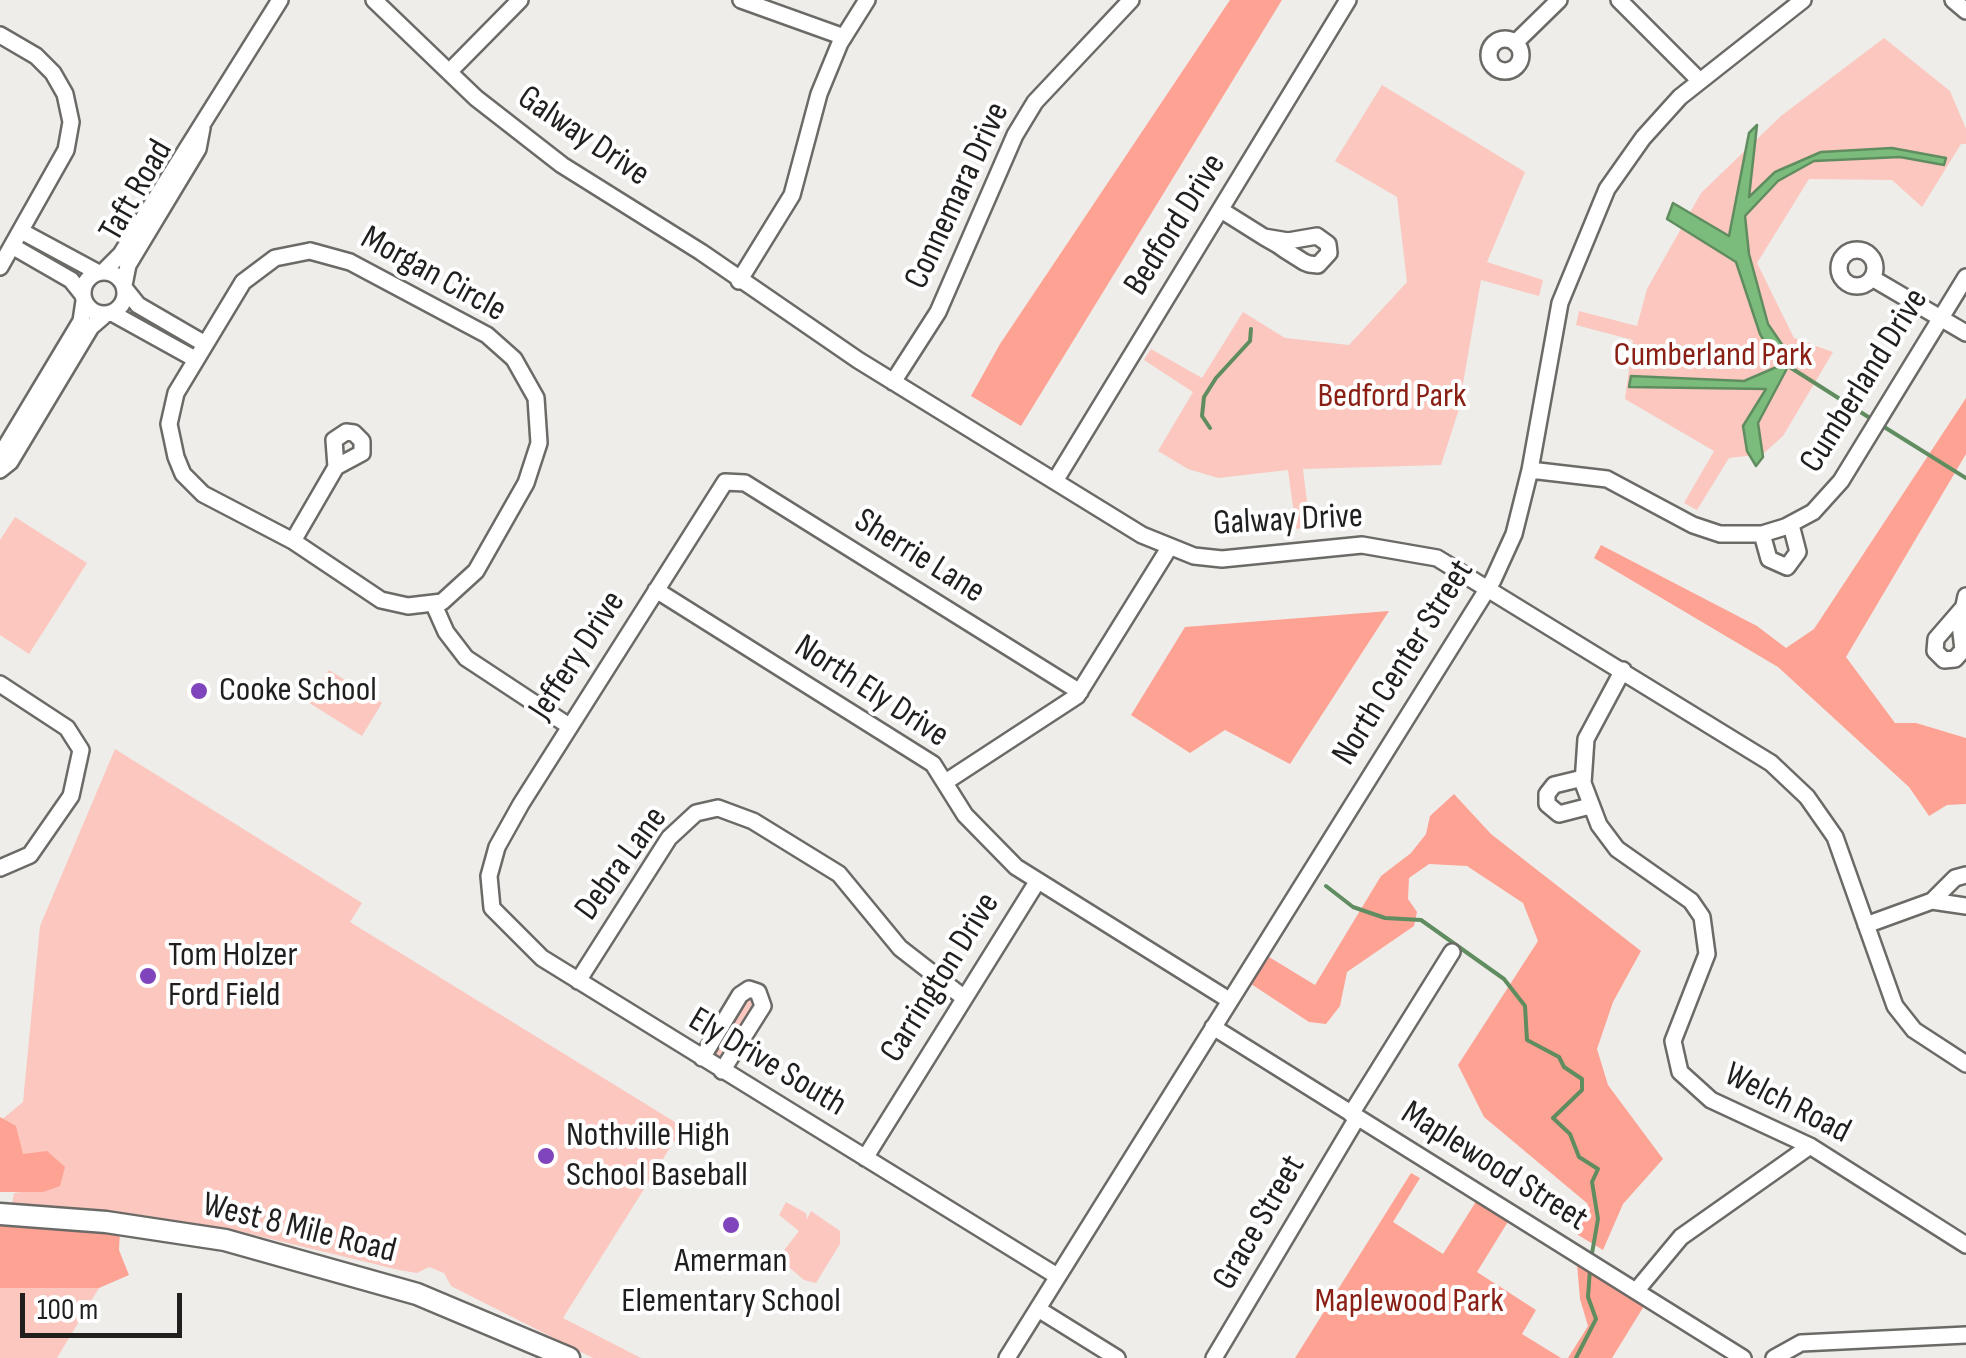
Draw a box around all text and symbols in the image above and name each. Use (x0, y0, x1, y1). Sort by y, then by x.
street label: Galway Drive (509, 78, 657, 196)
street label: Connemara Drive (897, 96, 1019, 296)
street label: Taft Road (91, 133, 183, 249)
street label: Bedford Drive (1116, 147, 1236, 303)
street label: Morgan Circle (353, 218, 513, 332)
street label: Cumberland Drive (1792, 281, 1938, 481)
park label: Cumberland Park (1614, 335, 1812, 377)
park label: Bedford Park (1318, 376, 1466, 418)
street label: Galway Drive (1212, 496, 1364, 546)
street label: Sherrie Lane (846, 501, 992, 613)
street label: North Center Street (1324, 553, 1484, 773)
street label: Jeffery Drive (521, 584, 635, 728)
street label: North Ely Drive (786, 627, 956, 757)
place label: Cooke School (219, 670, 377, 712)
marker: Cooke School (188, 680, 210, 702)
street label: Debra Lane (567, 799, 677, 929)
street label: Carrington Drive (872, 886, 1010, 1070)
place label: Tom Holzer Ford Field (168, 935, 297, 1017)
marker: Tom Holzer Ford Field (137, 965, 159, 987)
street label: Ely Drive South (681, 1000, 853, 1126)
street label: Welch Road (1717, 1055, 1857, 1153)
street label: Maplewood Street (1393, 1093, 1595, 1241)
place label: Nothville High School Baseball (566, 1115, 748, 1197)
marker: Nothville High School Baseball (535, 1145, 557, 1167)
street label: Grace Street (1205, 1148, 1315, 1298)
street label: West 8 Mile Road (198, 1185, 400, 1273)
marker: Amerman Elementary School (720, 1214, 742, 1236)
place label: Amerman Elementary School (621, 1241, 841, 1323)
scale bar (25, 1273, 188, 1335)
park label: Maplewood Park (1314, 1281, 1504, 1323)
text: 100 m (37, 1292, 98, 1328)

